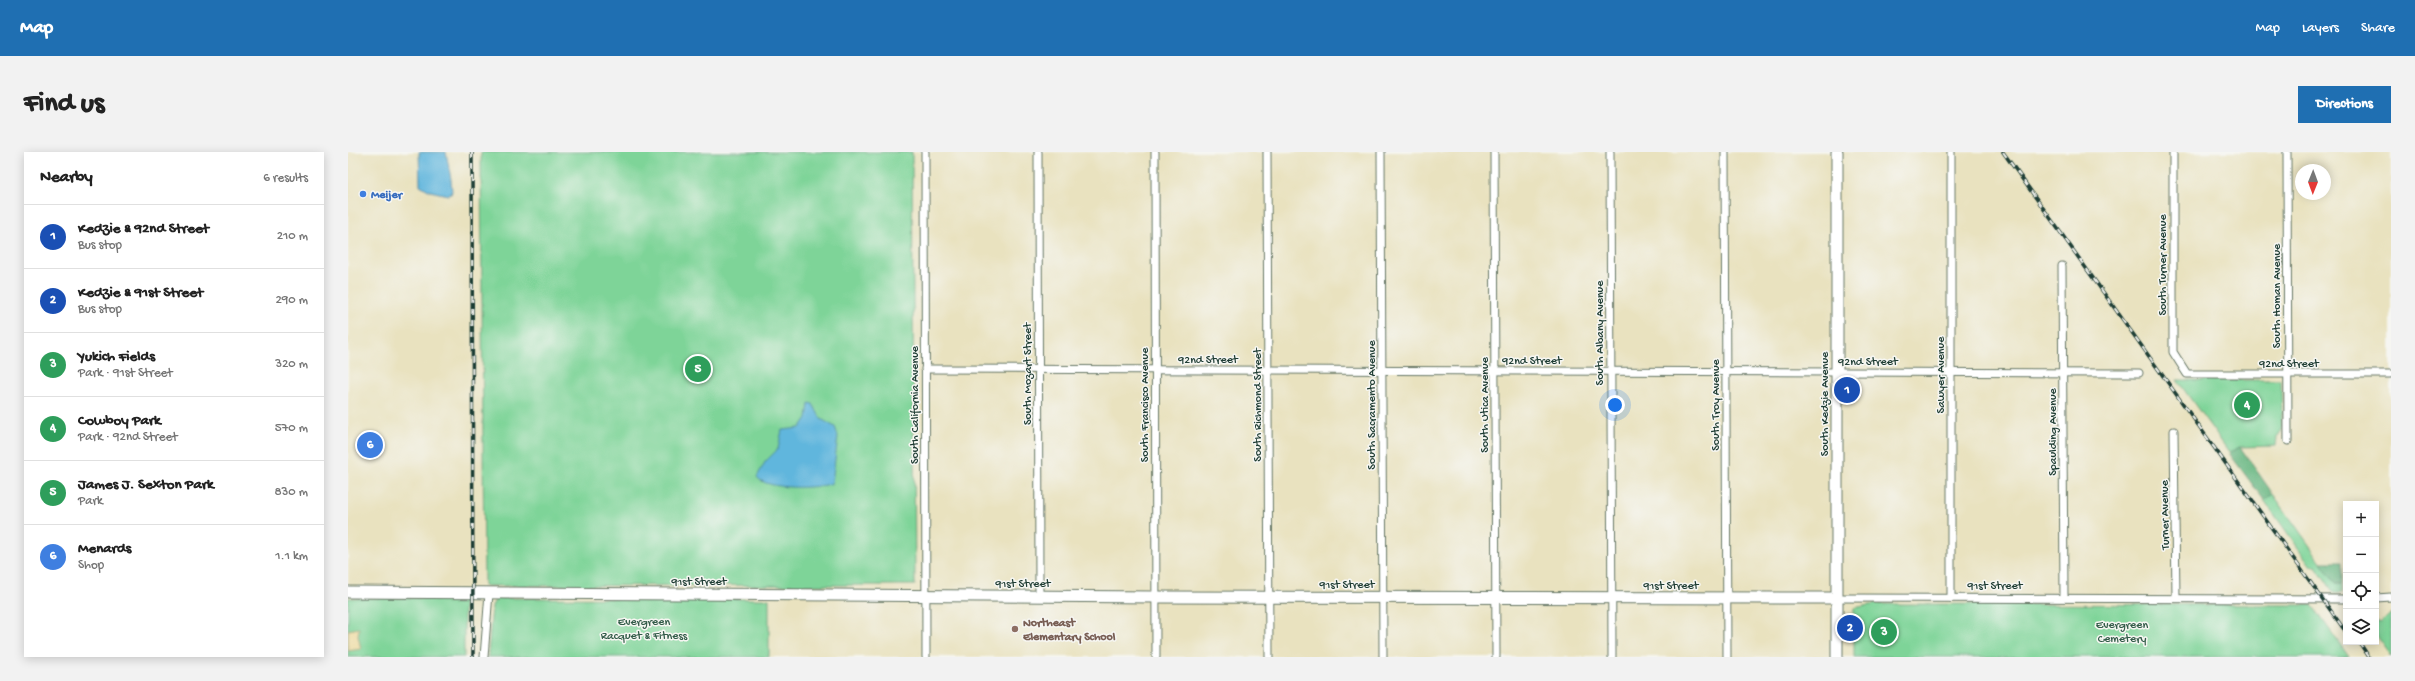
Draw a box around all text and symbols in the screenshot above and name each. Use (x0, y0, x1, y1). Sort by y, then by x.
text: Map (20, 17, 53, 40)
text: Map (2256, 20, 2280, 37)
text: Layers (2302, 20, 2339, 37)
text: Share (2361, 20, 2395, 37)
button: Directions (2298, 86, 2391, 123)
text: Find us (24, 88, 104, 121)
north arrow (2295, 164, 2331, 200)
text: Nearby (40, 168, 93, 188)
text: 6 results (263, 171, 308, 186)
marker: Meijer (358, 189, 368, 199)
place label: Meijer (371, 189, 404, 203)
street label: South Turner Avenue (2157, 214, 2171, 316)
text: Kedzie & 92nd Street (78, 220, 209, 238)
text: 1 (50, 229, 56, 244)
text: 210 m (277, 229, 308, 244)
text: Bus stop (78, 238, 122, 253)
street label: South Homan Avenue (2271, 243, 2285, 348)
street label: South Albany Avenue (1594, 280, 1608, 385)
text: Kedzie & 91st Street (78, 284, 203, 302)
text: 2 (50, 293, 56, 308)
text: 290 m (275, 293, 308, 308)
text: Bus stop (78, 302, 122, 317)
street label: South Mozart Street (1022, 322, 1036, 425)
street label: Sawyer Avenue (1935, 336, 1949, 413)
street label: South Sacramento Avenue (1366, 340, 1380, 470)
street label: South California Avenue (909, 345, 923, 464)
street label: South Francisco Avenue (1139, 347, 1153, 462)
street label: South Richmond Street (1252, 347, 1266, 462)
text: Yukich Fields (78, 348, 155, 366)
street label: South Kedzie Avenue (1819, 351, 1833, 456)
pin: 5 (685, 354, 711, 384)
street label: 92nd Street (1177, 354, 1239, 368)
street label: 92nd Street (1501, 355, 1563, 369)
street label: South Utica Avenue (1479, 356, 1493, 453)
street label: 92nd Street (1837, 356, 1899, 370)
text: 3 (50, 357, 56, 372)
text: 320 m (275, 357, 308, 372)
street label: South Troy Avenue (1710, 358, 1724, 451)
street label: 92nd Street (2258, 358, 2320, 372)
text: Park · 91st Street (78, 366, 173, 381)
pin: 1 (1834, 375, 1860, 405)
street label: Spaulding Avenue (2047, 387, 2061, 476)
pin: 4 (2234, 390, 2260, 420)
your location (1605, 395, 1625, 415)
text: Cowboy Park (78, 412, 161, 430)
text: 4 (50, 421, 56, 436)
text: 570 m (275, 421, 308, 436)
text: Park · 92nd Street (78, 430, 177, 445)
pin: 6 (357, 430, 383, 460)
text: James J. Sexton Park (78, 476, 214, 494)
street label: Turner Avenue (2158, 479, 2174, 551)
text: 5 (50, 485, 56, 500)
text: 830 m (274, 485, 308, 500)
text: Park (78, 494, 103, 509)
map controls (2343, 501, 2379, 645)
button: + (2343, 501, 2379, 537)
button: − (2343, 537, 2379, 573)
text: Menards (78, 540, 131, 558)
text: 6 (50, 549, 56, 564)
text: 1.1 km (275, 549, 308, 564)
text: Shop (78, 558, 104, 573)
button: locate (2343, 573, 2379, 609)
street label: 91st Street (670, 576, 728, 590)
street label: 91st Street (994, 578, 1052, 592)
street label: 91st Street (1318, 579, 1376, 593)
street label: 91st Street (1642, 580, 1700, 594)
street label: 91st Street (1966, 580, 2024, 594)
button: layers (2343, 609, 2379, 645)
pin: 2 (1837, 613, 1863, 643)
park label: Evergreen Racquet & Fitness (601, 616, 688, 644)
place label: Northeast Elementary School (1022, 617, 1116, 645)
pin: 3 (1871, 617, 1897, 647)
park label: Evergreen Cemetery (2096, 619, 2148, 647)
marker: Northeast Elementary School (1010, 624, 1020, 634)

